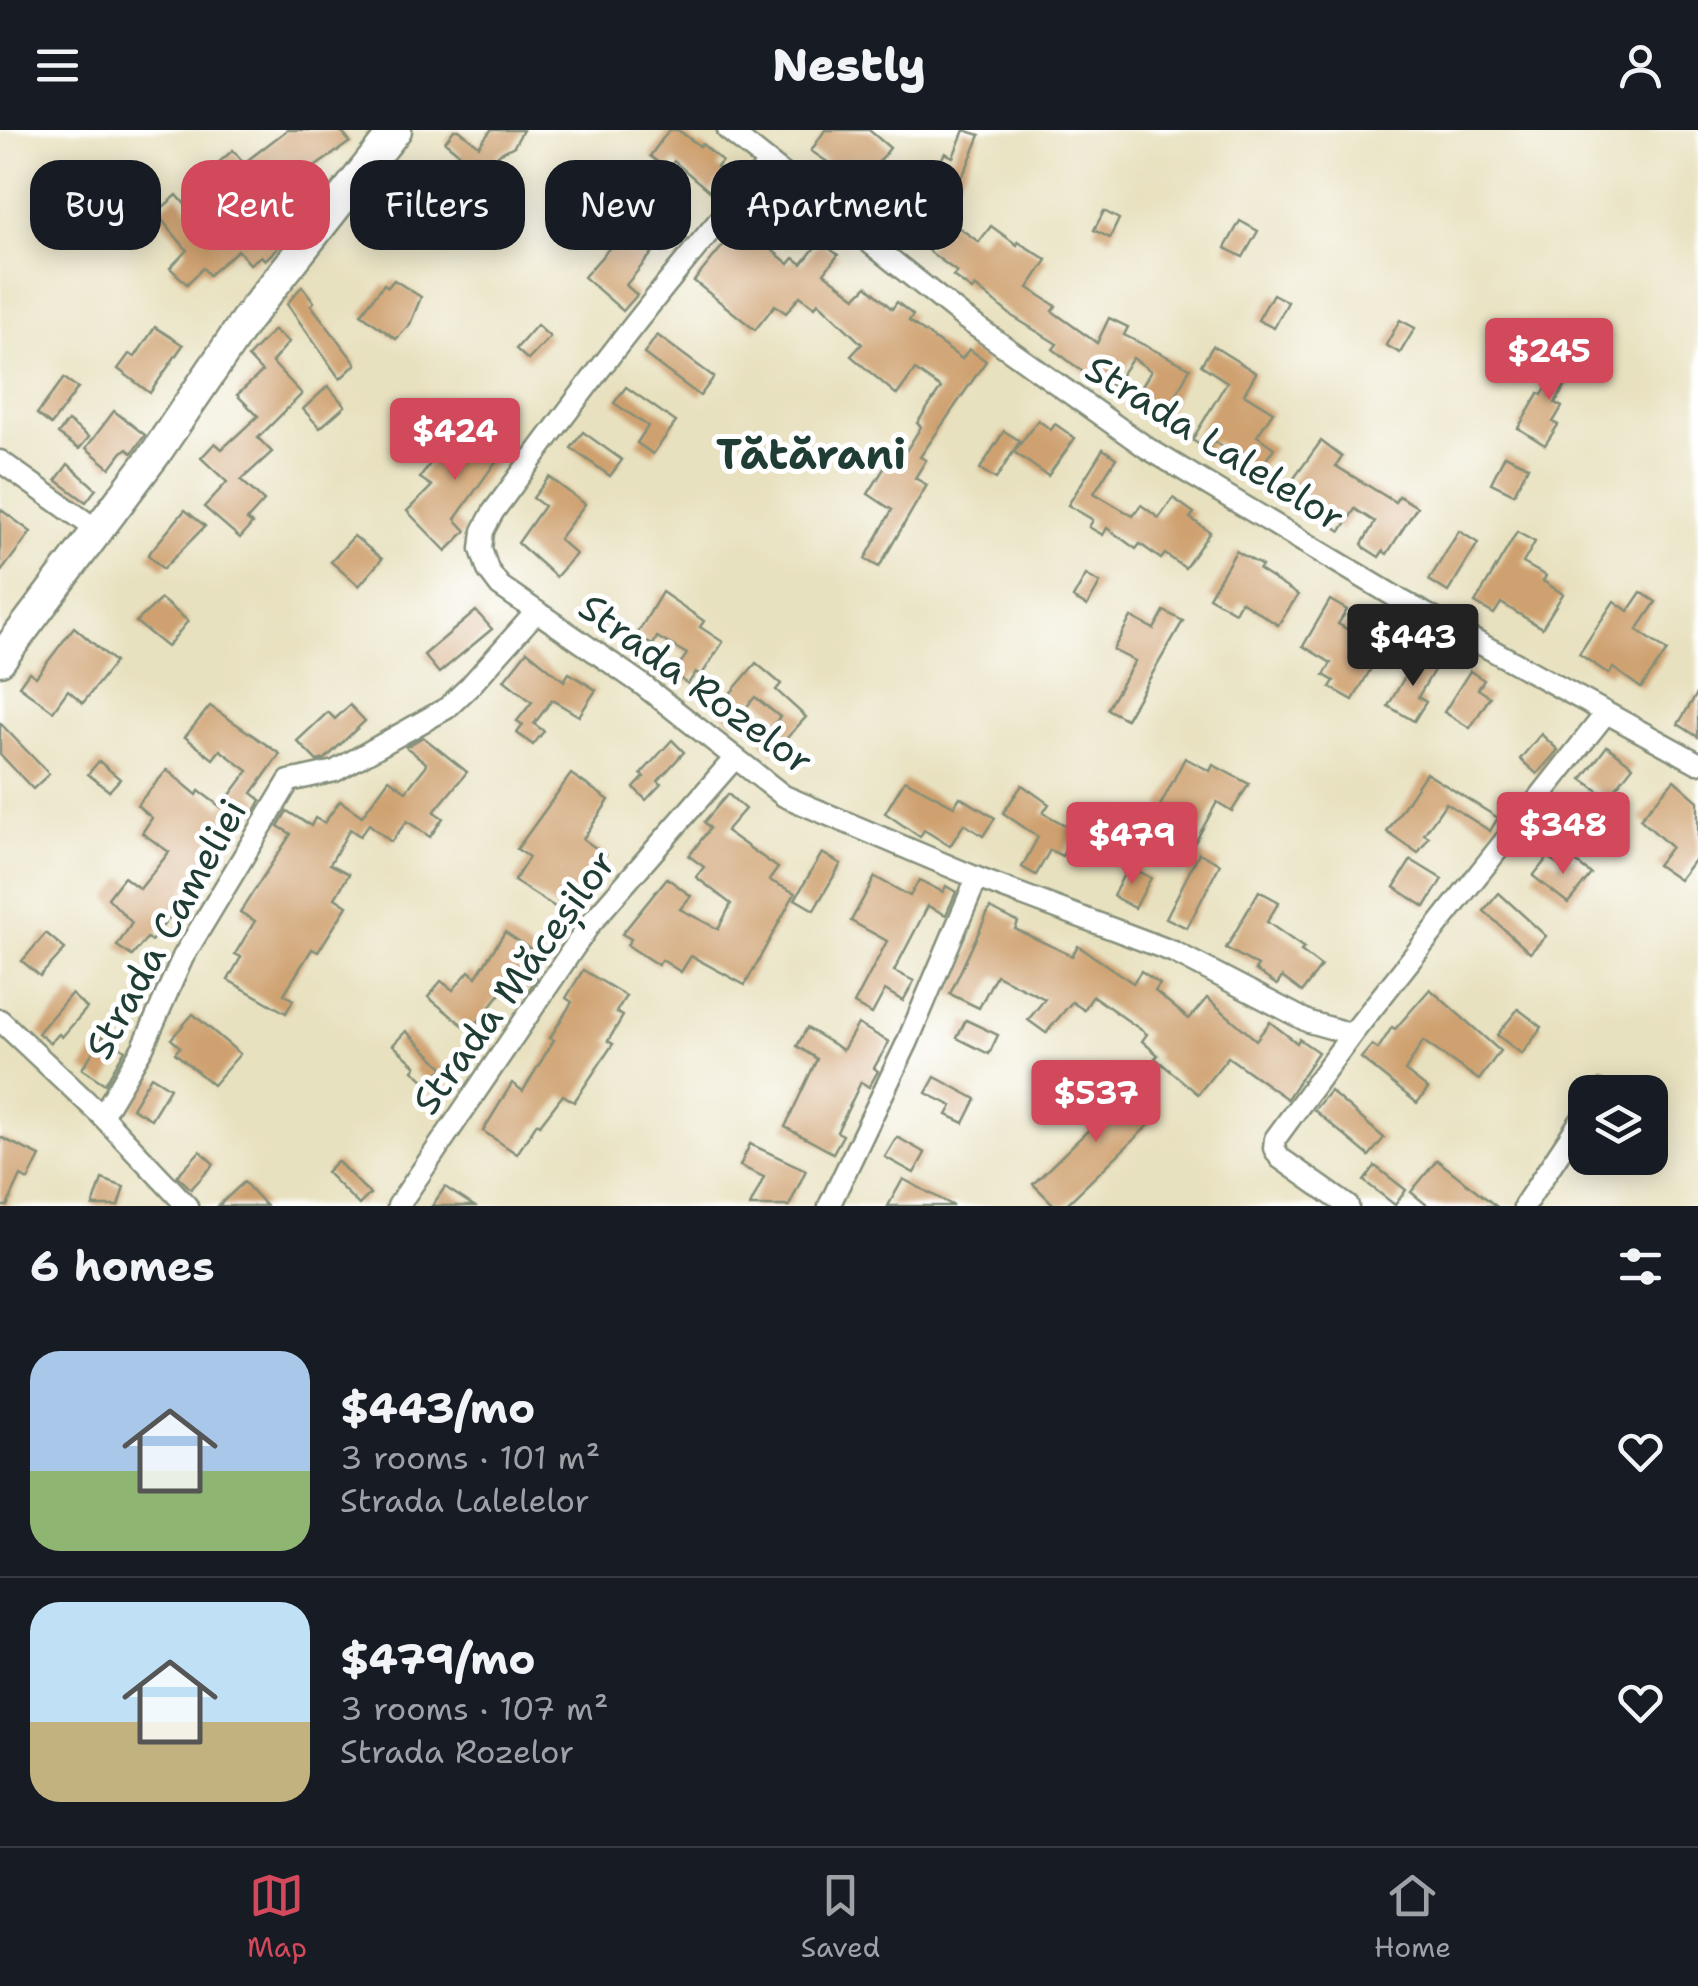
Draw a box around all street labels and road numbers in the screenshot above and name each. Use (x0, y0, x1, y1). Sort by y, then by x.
street label: Strada Lalelelor (1076, 342, 1354, 543)
street label: Strada Rozelor (569, 581, 824, 786)
street label: Strada Cameliei (73, 790, 258, 1068)
street label: Strada Măceșilor (400, 839, 628, 1125)

